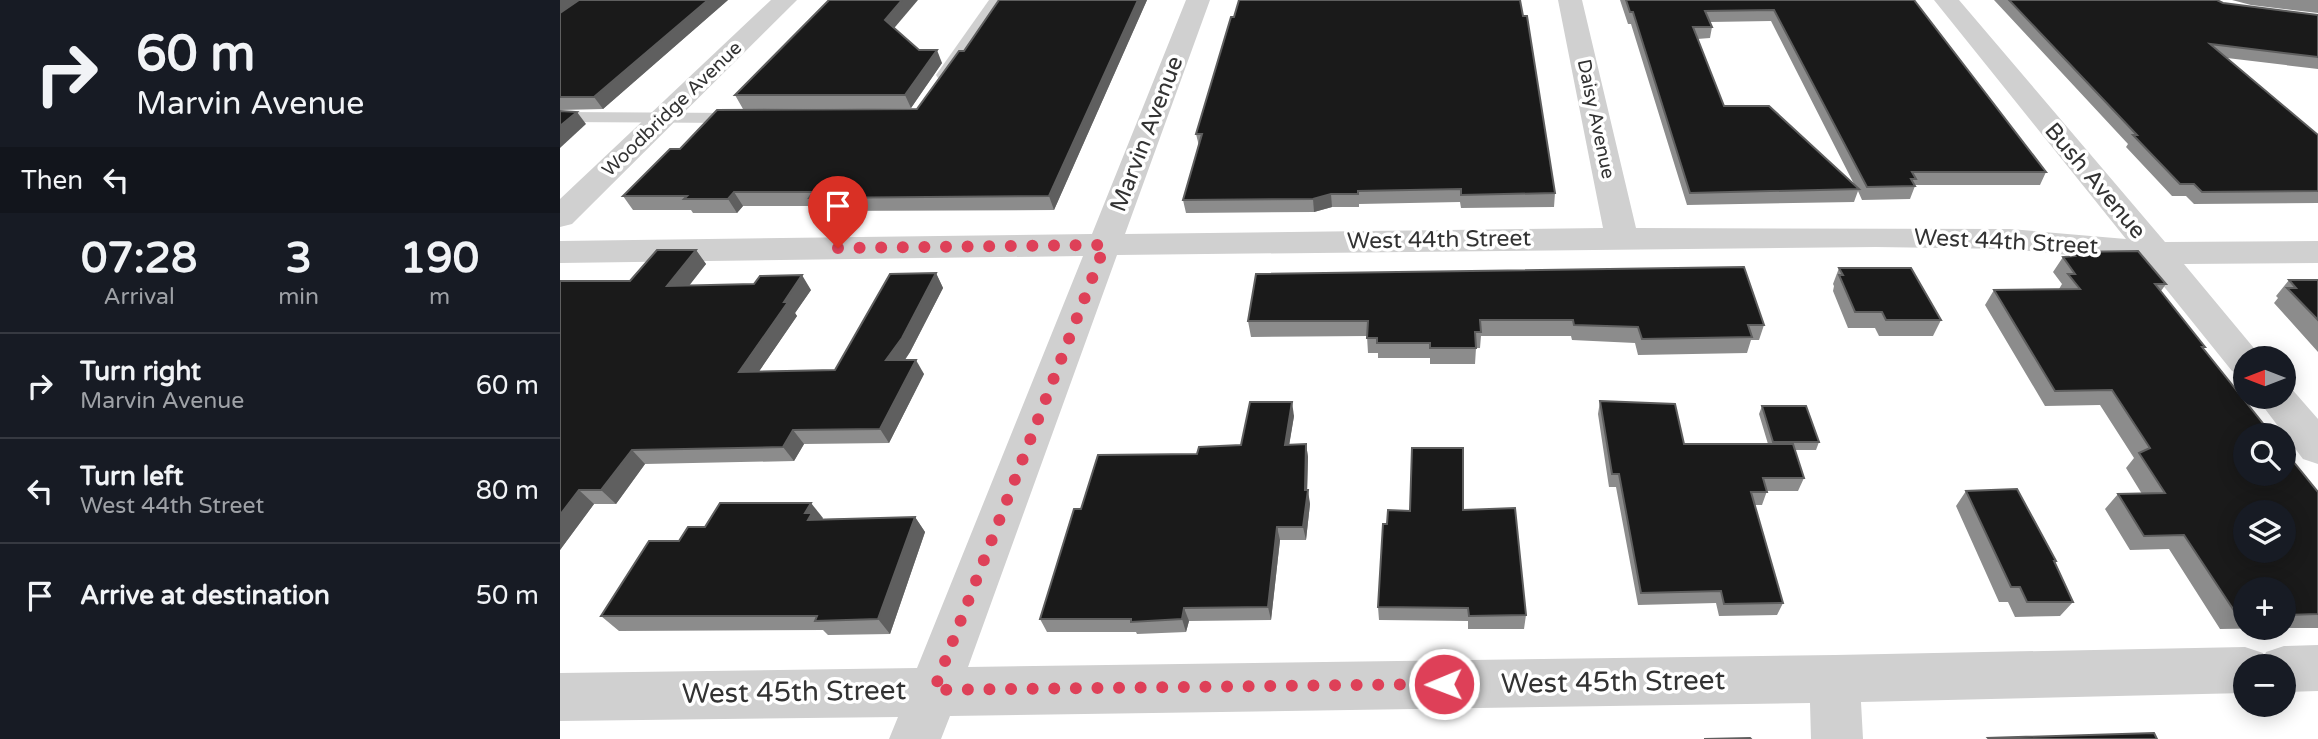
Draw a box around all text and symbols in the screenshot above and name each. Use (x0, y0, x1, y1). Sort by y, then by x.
text: 60 m (136, 25, 255, 84)
icon: right (21, 28, 112, 119)
street label: Woodbridge Avenue (598, 37, 746, 181)
street label: Marvin Avenue (1105, 52, 1189, 216)
street label: Daisy Avenue (1573, 57, 1619, 181)
text: Marvin Avenue (136, 85, 364, 123)
street label: Bush Avenue (2038, 117, 2152, 245)
icon: left (97, 161, 135, 199)
text: Then (21, 165, 83, 196)
pin (808, 176, 868, 248)
icon: arrive (819, 187, 857, 225)
street label: West 44th Street (1913, 223, 2099, 261)
street label: West 44th Street (1347, 224, 1532, 256)
text: 07:28 (81, 233, 197, 284)
text: 3 (285, 233, 312, 284)
text: 190 (400, 233, 479, 284)
text: Arrival (104, 283, 175, 311)
text: min (278, 283, 319, 311)
text: m (429, 283, 450, 311)
north arrow (2233, 346, 2296, 410)
map controls (2233, 346, 2296, 717)
text: Turn right (80, 356, 201, 387)
icon: right (21, 367, 59, 405)
text: 60 m (476, 370, 539, 401)
text: Marvin Avenue (80, 387, 244, 415)
button: search (2233, 423, 2296, 486)
text: Turn left (80, 461, 183, 492)
icon: left (21, 472, 59, 510)
text: 80 m (476, 475, 539, 506)
text: West 44th Street (80, 492, 264, 520)
button: layers (2233, 500, 2296, 563)
icon: arrive (21, 577, 59, 615)
button: + (2233, 577, 2296, 640)
text: Arrive at destination (80, 580, 330, 611)
text: 50 m (476, 580, 539, 611)
position arrow (1407, 647, 1481, 721)
button: − (2233, 654, 2296, 717)
street label: West 45th Street (1501, 663, 1726, 701)
street label: West 45th Street (682, 673, 907, 711)

